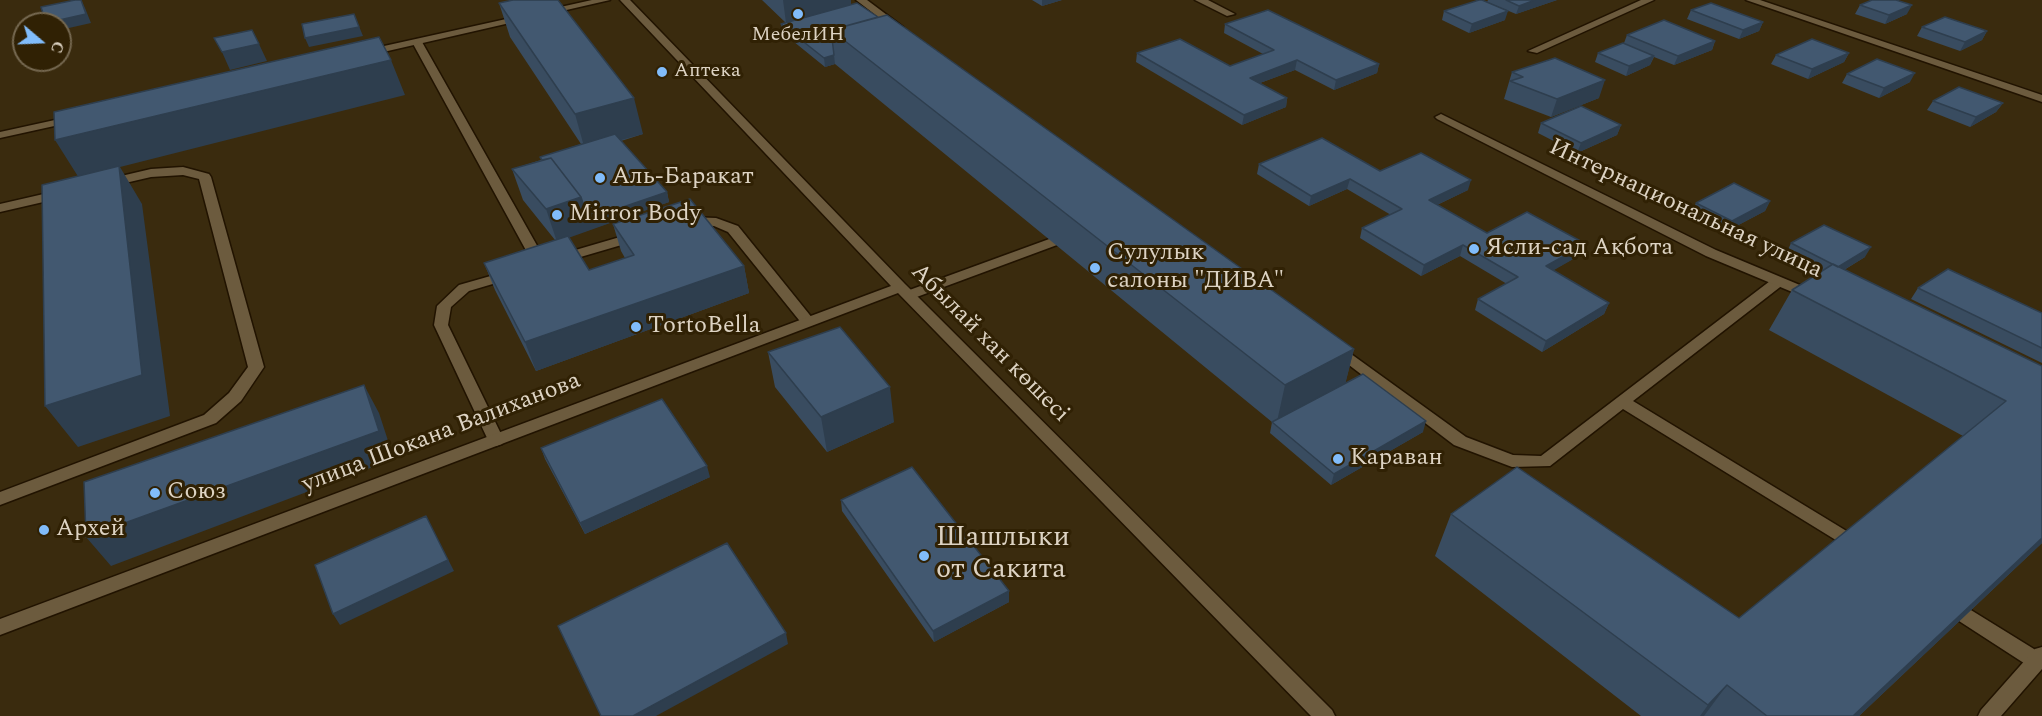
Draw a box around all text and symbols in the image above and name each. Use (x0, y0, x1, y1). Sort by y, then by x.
marker: МебелИН (791, 7, 805, 21)
north arrow (12, 12, 72, 72)
place label: МебелИН (752, 24, 844, 48)
text: С (44, 38, 70, 56)
place label: Аптека (674, 60, 741, 84)
marker: Аптека (655, 65, 669, 79)
street label: Интернациональная улица (1544, 134, 1826, 286)
place label: Аль-Баракат (612, 164, 754, 192)
marker: Аль-Баракат (593, 171, 607, 185)
place label: Mirror Body (569, 201, 701, 229)
marker: Mirror Body (550, 208, 564, 222)
place label: Ясли-сад Ақбота (1486, 235, 1673, 263)
place label: Сулулык салоны "ДИВА" (1107, 240, 1284, 296)
marker: Ясли-сад Ақбота (1467, 242, 1481, 256)
street label: Абылай хан көшесі (904, 259, 1074, 429)
marker: Сулулык салоны "ДИВА" (1088, 261, 1102, 275)
place label: TortoBella (648, 313, 760, 341)
marker: TortoBella (629, 320, 643, 334)
street label: улица Шокана Валиханова (299, 368, 585, 500)
place label: Караван (1350, 445, 1443, 473)
marker: Караван (1331, 452, 1345, 466)
place label: Союз (167, 479, 226, 507)
marker: Союз (148, 486, 162, 500)
place label: Архей (56, 516, 125, 544)
marker: Архей (37, 523, 51, 537)
place label: Шашлыки от Сакита (936, 523, 1070, 589)
marker: Шашлыки от Сакита (917, 549, 931, 563)

